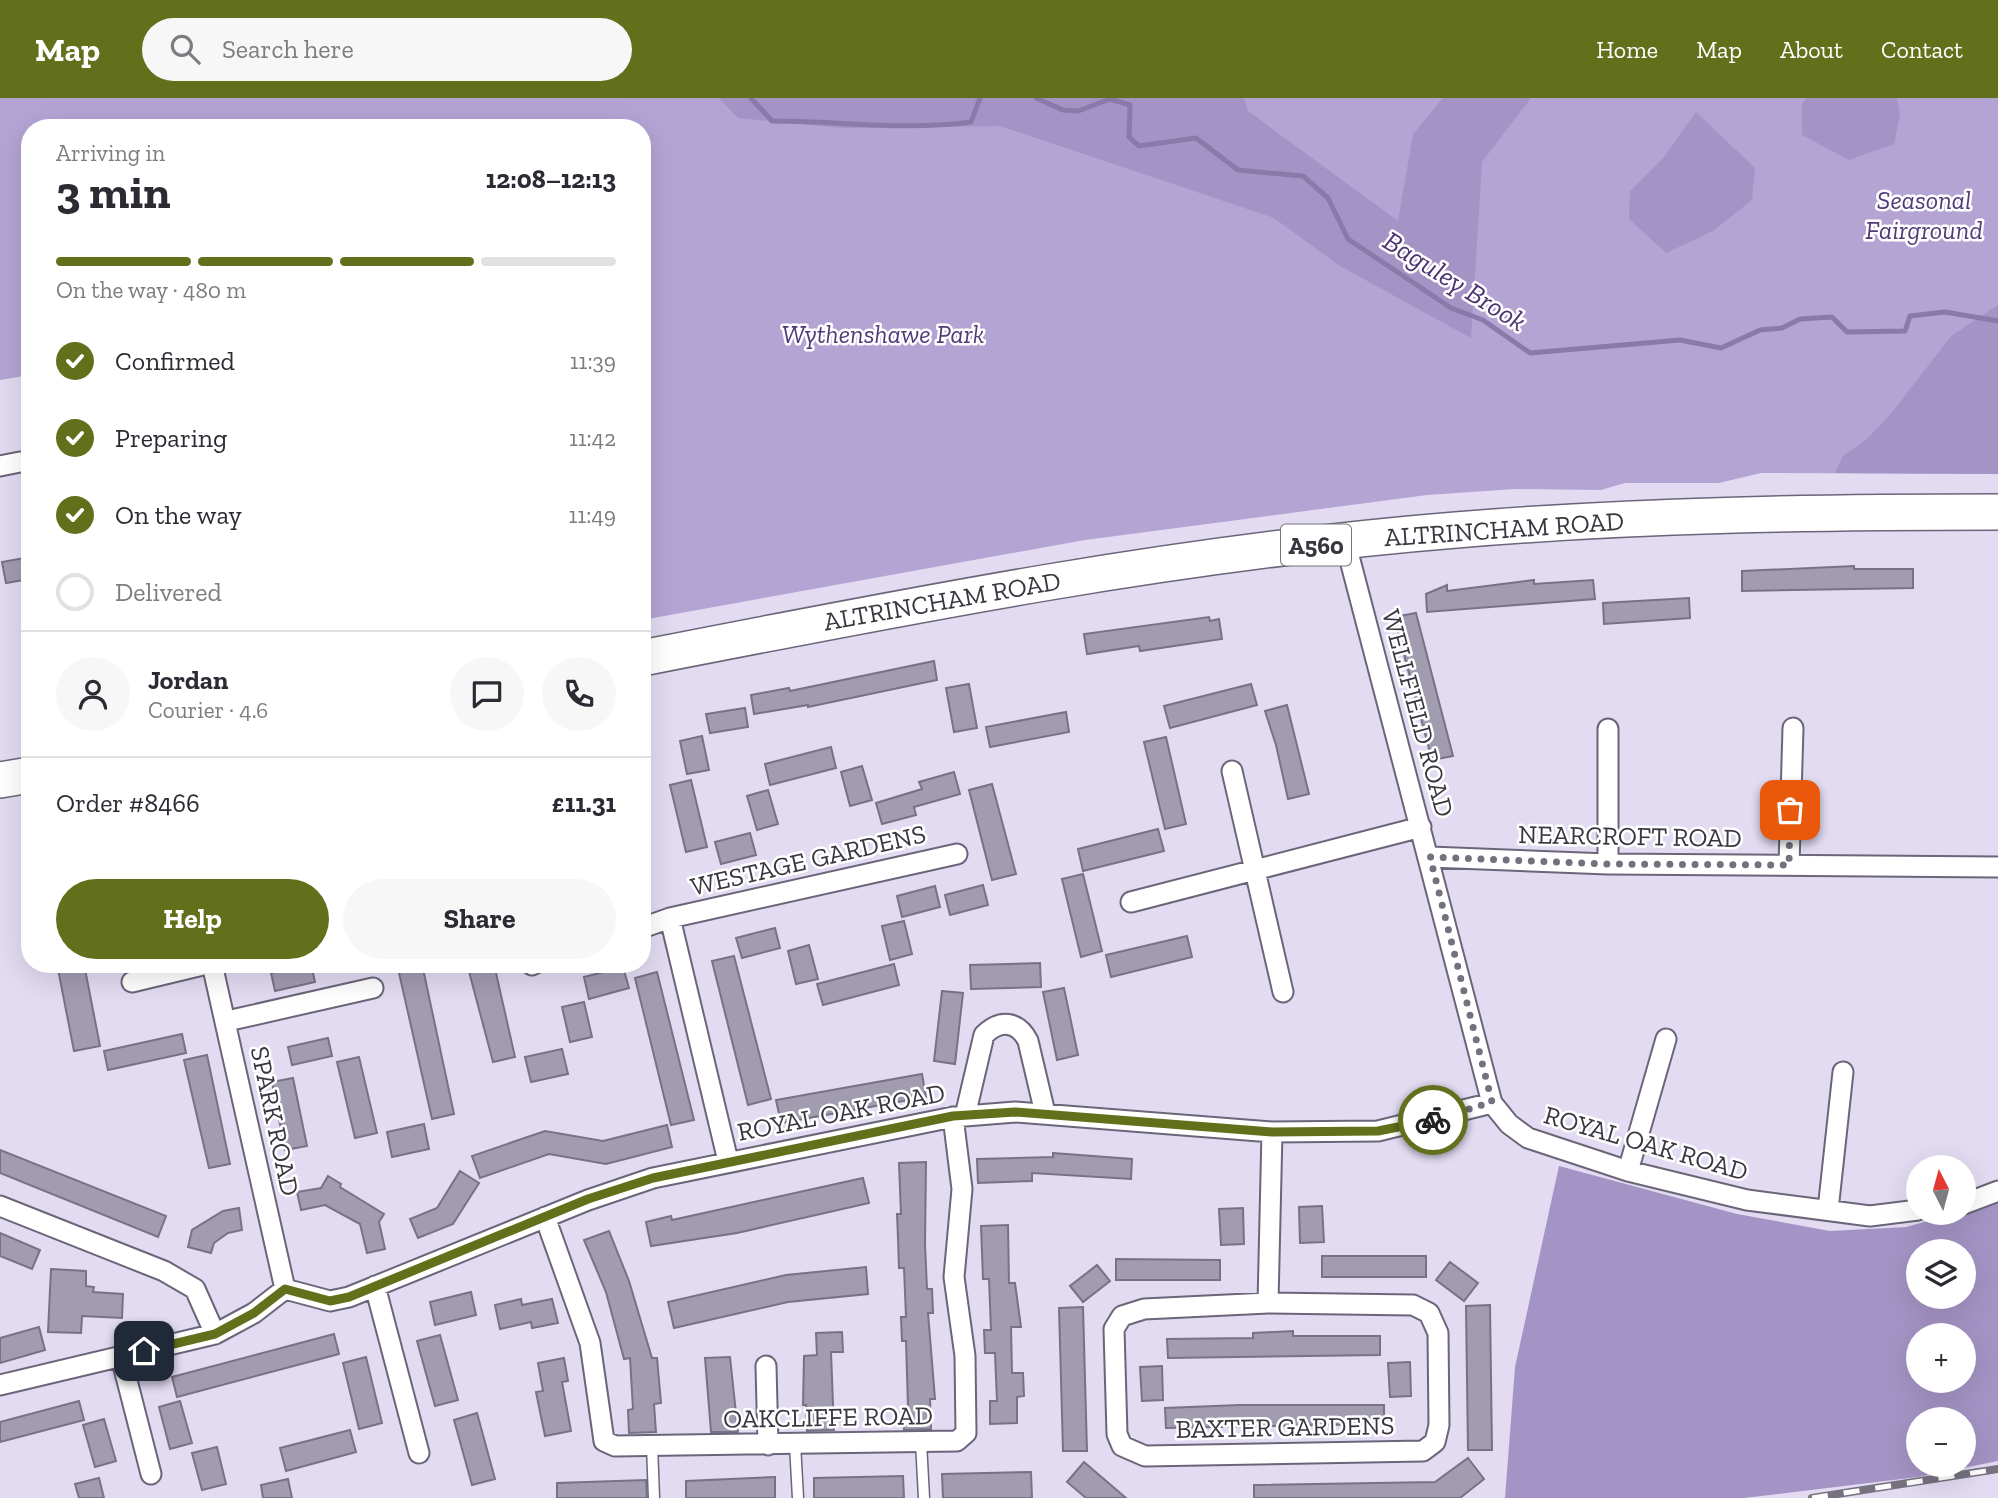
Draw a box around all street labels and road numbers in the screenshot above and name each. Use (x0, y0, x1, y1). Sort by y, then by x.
street label: ALTRINCHAM ROAD (1383, 505, 1625, 553)
road number: A560 (1281, 524, 1351, 565)
street label: ALTRINCHAM ROAD (821, 564, 1063, 638)
street label: WELLFIELD ROAD (1375, 606, 1461, 820)
street label: WESTAGE GARDENS (687, 817, 929, 903)
street label: NEARCROFT ROAD (1518, 818, 1742, 854)
street label: SPARK ROAD (244, 1043, 306, 1199)
street label: ROYAL OAK ROAD (735, 1076, 947, 1148)
street label: ROYAL OAK ROAD (1540, 1099, 1752, 1187)
street label: OAKCLIFFE ROAD (723, 1399, 933, 1435)
street label: BAXTER GARDENS (1175, 1409, 1395, 1445)

